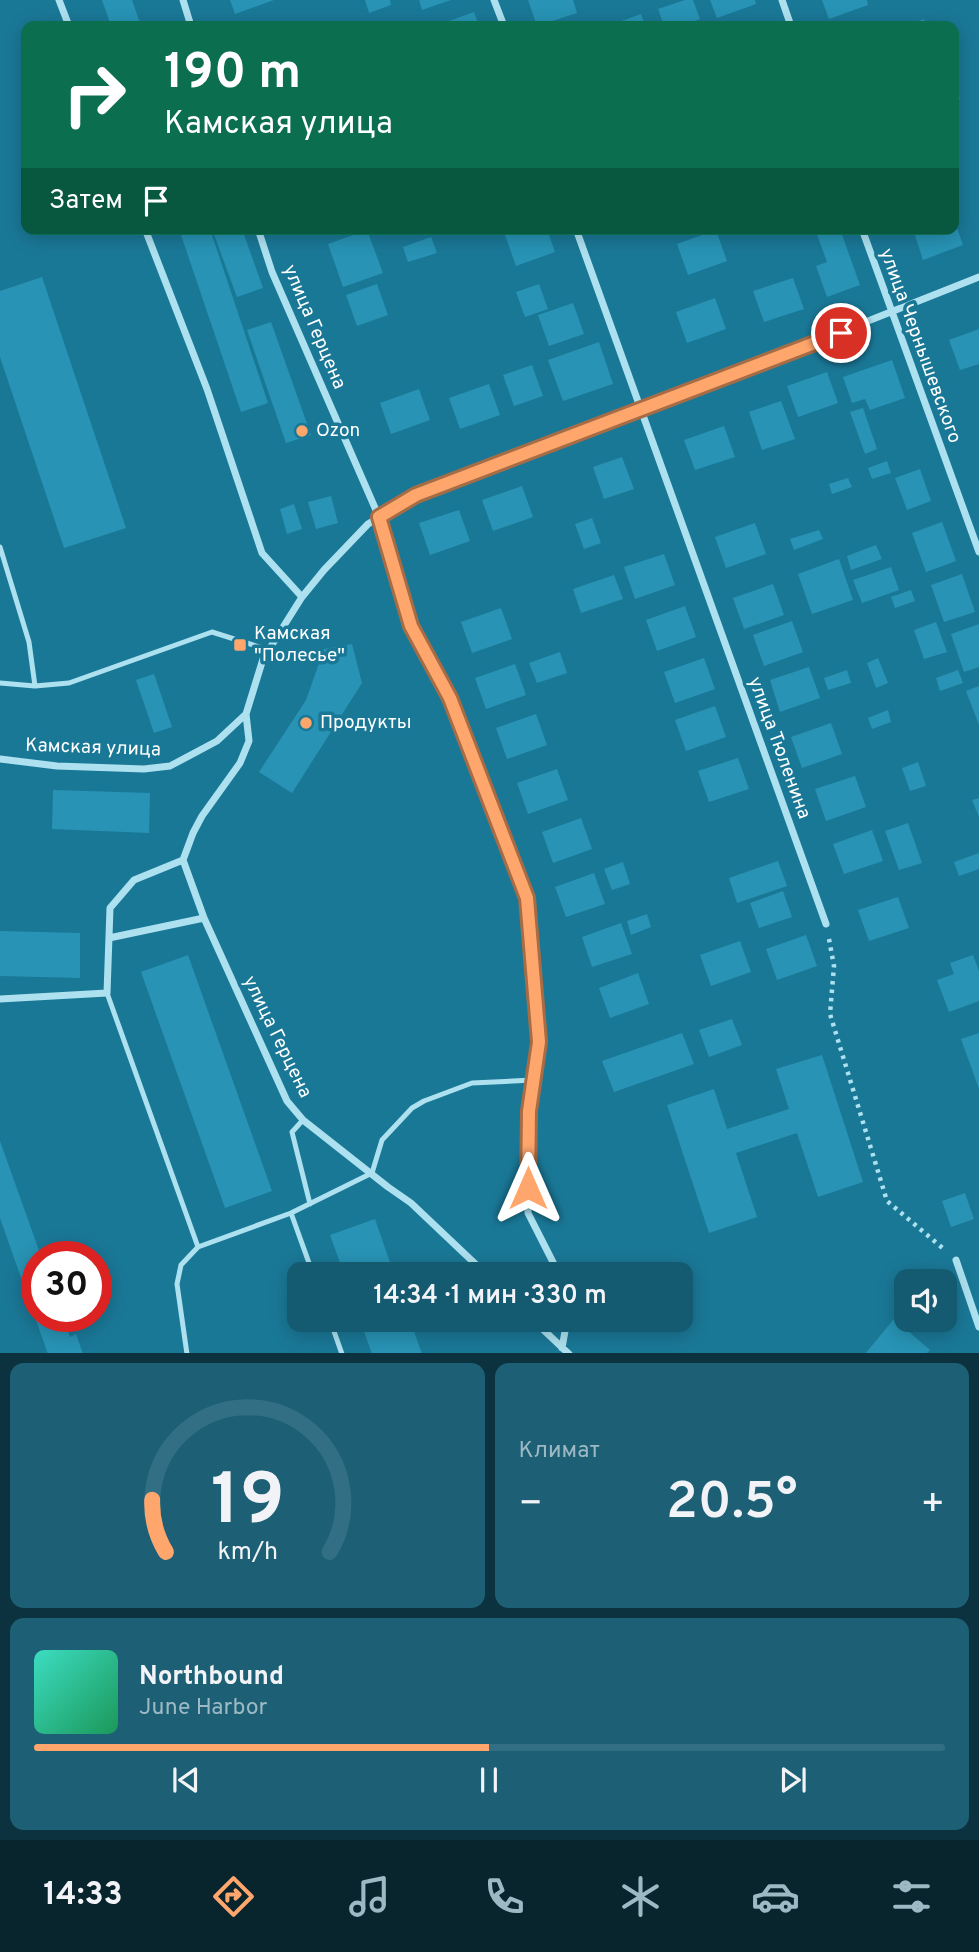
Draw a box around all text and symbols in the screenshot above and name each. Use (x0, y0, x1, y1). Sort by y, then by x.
text: 190 m (164, 44, 301, 106)
icon: right (49, 49, 140, 140)
text: Камская улица (164, 105, 393, 145)
icon: arrive (137, 182, 175, 220)
text: Затем (49, 185, 123, 218)
street label: улица Чернышевского (874, 245, 966, 447)
street label: улица Герцена (277, 261, 351, 393)
pin (811, 303, 871, 363)
icon: arrive (822, 314, 860, 352)
place label: Ozon (316, 419, 360, 443)
marker: Ozon (294, 423, 310, 439)
place label: Камская "Полесье" (254, 622, 345, 668)
marker: Камская "Полесье" (232, 637, 248, 653)
street label: улица Тюленина (742, 674, 816, 822)
place label: Продукты (320, 711, 411, 735)
marker: Продукты (298, 715, 314, 731)
street label: Камская улица (25, 734, 161, 762)
street label: улица Герцена (237, 972, 317, 1102)
position arrow (491, 1151, 565, 1225)
speed limit sign: 30 (21, 1241, 112, 1332)
map controls (894, 1269, 957, 1332)
button: sound (894, 1269, 957, 1332)
text: 14:34 · 1 мин · 330 m (373, 1280, 607, 1313)
text: Климат (519, 1437, 600, 1466)
text: 19 (210, 1458, 284, 1550)
text: 20.5° (666, 1471, 798, 1537)
text: − (519, 1481, 543, 1530)
text: + (920, 1481, 945, 1530)
text: km/h (217, 1536, 278, 1568)
text: Northbound (139, 1661, 284, 1694)
text: June Harbor (139, 1694, 267, 1723)
icon: previous (167, 1761, 205, 1799)
icon: pause (470, 1761, 508, 1799)
icon: next (774, 1761, 812, 1799)
icon: directions (209, 1872, 258, 1921)
icon: music (345, 1872, 394, 1921)
icon: phone (480, 1872, 529, 1921)
icon: climate (616, 1872, 665, 1921)
icon: car (751, 1872, 800, 1921)
icon: filters (887, 1872, 936, 1921)
text: 14:33 (43, 1876, 123, 1916)

